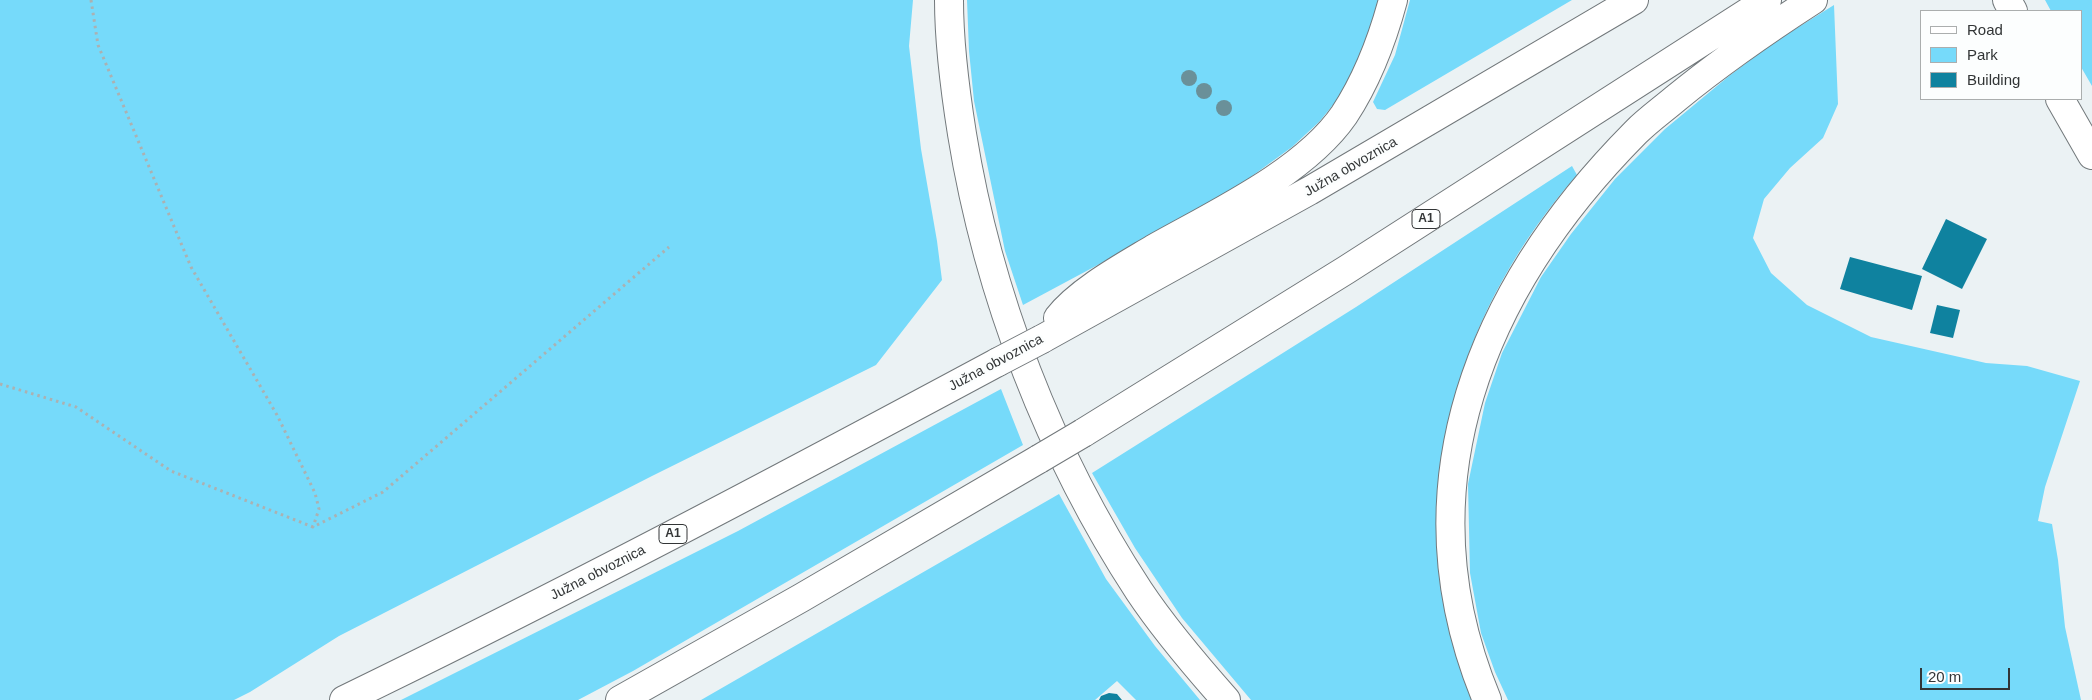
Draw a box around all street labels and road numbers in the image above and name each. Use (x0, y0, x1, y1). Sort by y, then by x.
street label: Južna obvoznica (1302, 134, 1400, 200)
road number: A1 (1412, 210, 1440, 228)
street label: Južna obvoznica (946, 331, 1046, 395)
road number: A1 (659, 524, 687, 544)
street label: Južna obvoznica (548, 542, 648, 604)

